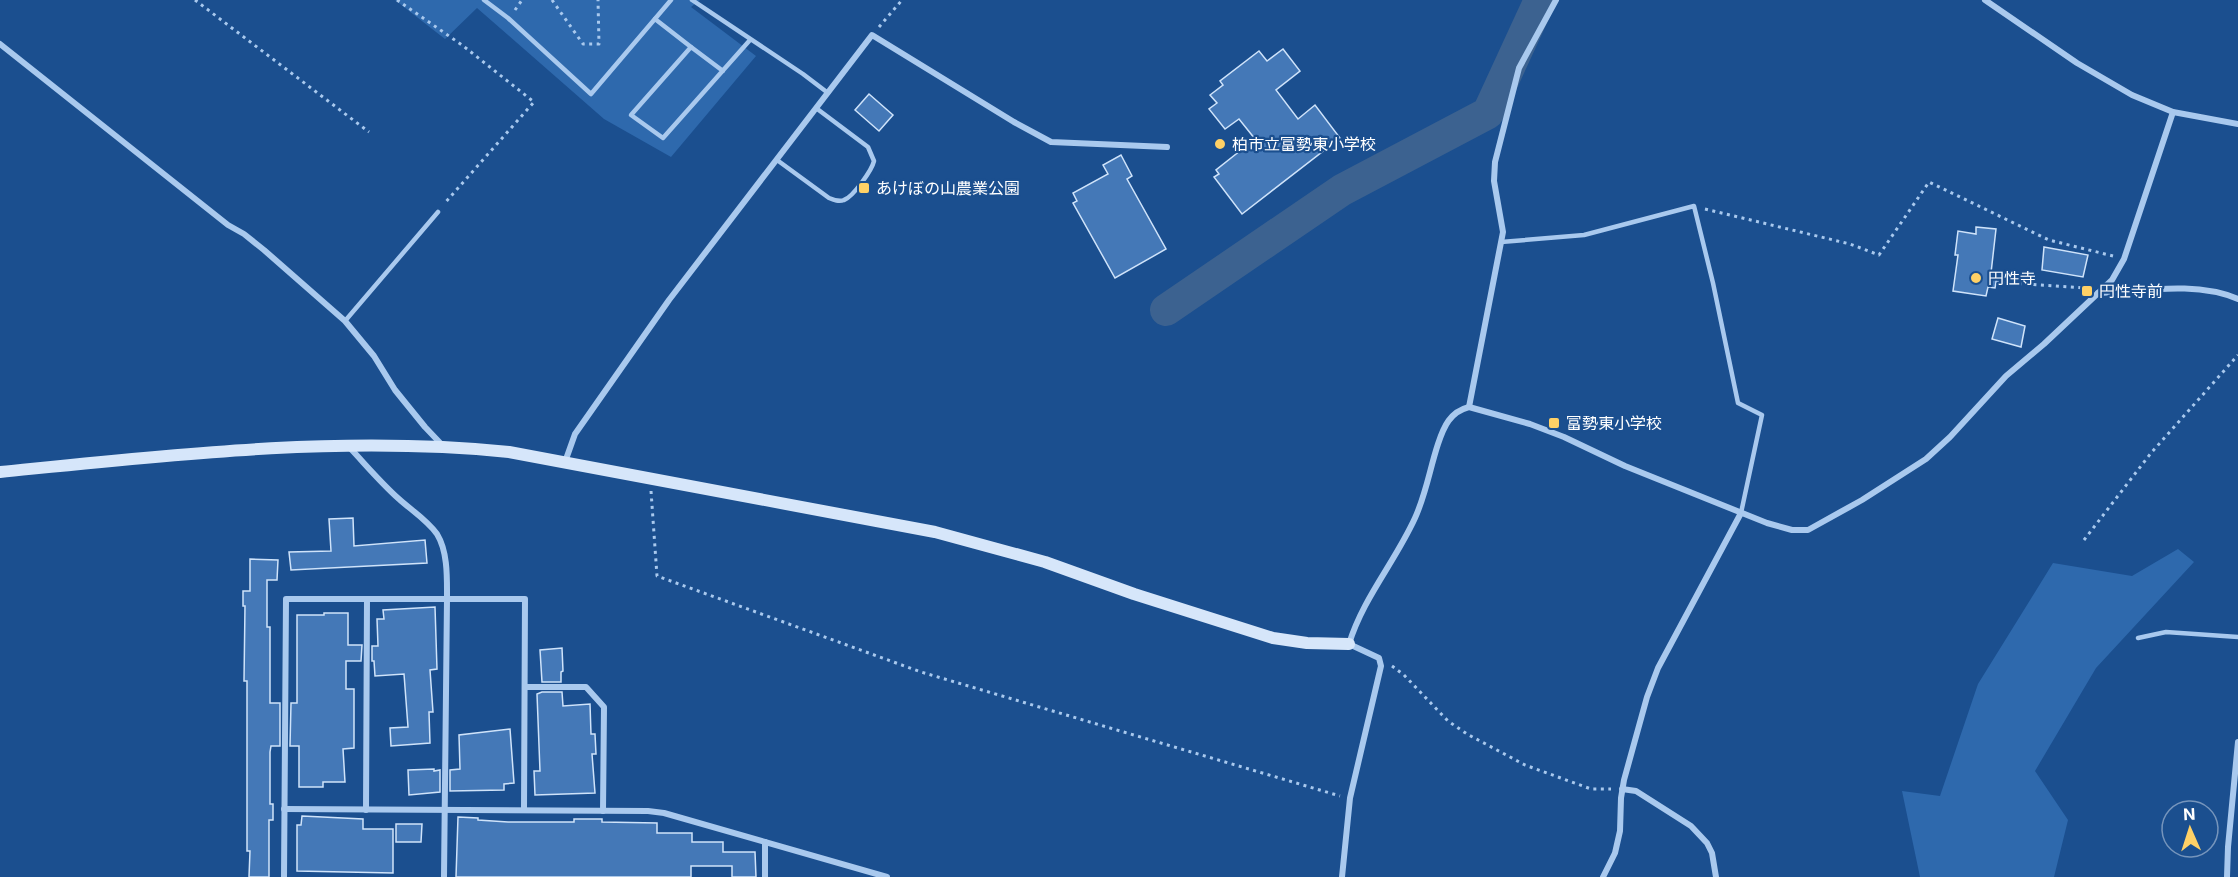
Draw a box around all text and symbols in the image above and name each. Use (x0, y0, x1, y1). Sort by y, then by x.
place label: 柏市立富勢東小学校 (1232, 134, 1376, 154)
marker: 柏市立富勢東小学校 (1213, 137, 1227, 151)
place label: あけぼの山農業公園 (876, 178, 1020, 198)
marker: あけぼの山農業公園 (857, 181, 871, 195)
place label: 円性寺 (1988, 268, 2036, 288)
marker: 円性寺 (1969, 271, 1983, 285)
place label: 円性寺前 (2099, 281, 2163, 301)
marker: 円性寺前 (2080, 284, 2094, 298)
place label: 富勢東小学校 (1566, 413, 1662, 433)
marker: 富勢東小学校 (1547, 416, 1561, 430)
north arrow (2160, 799, 2220, 859)
text: N (2183, 804, 2196, 824)

